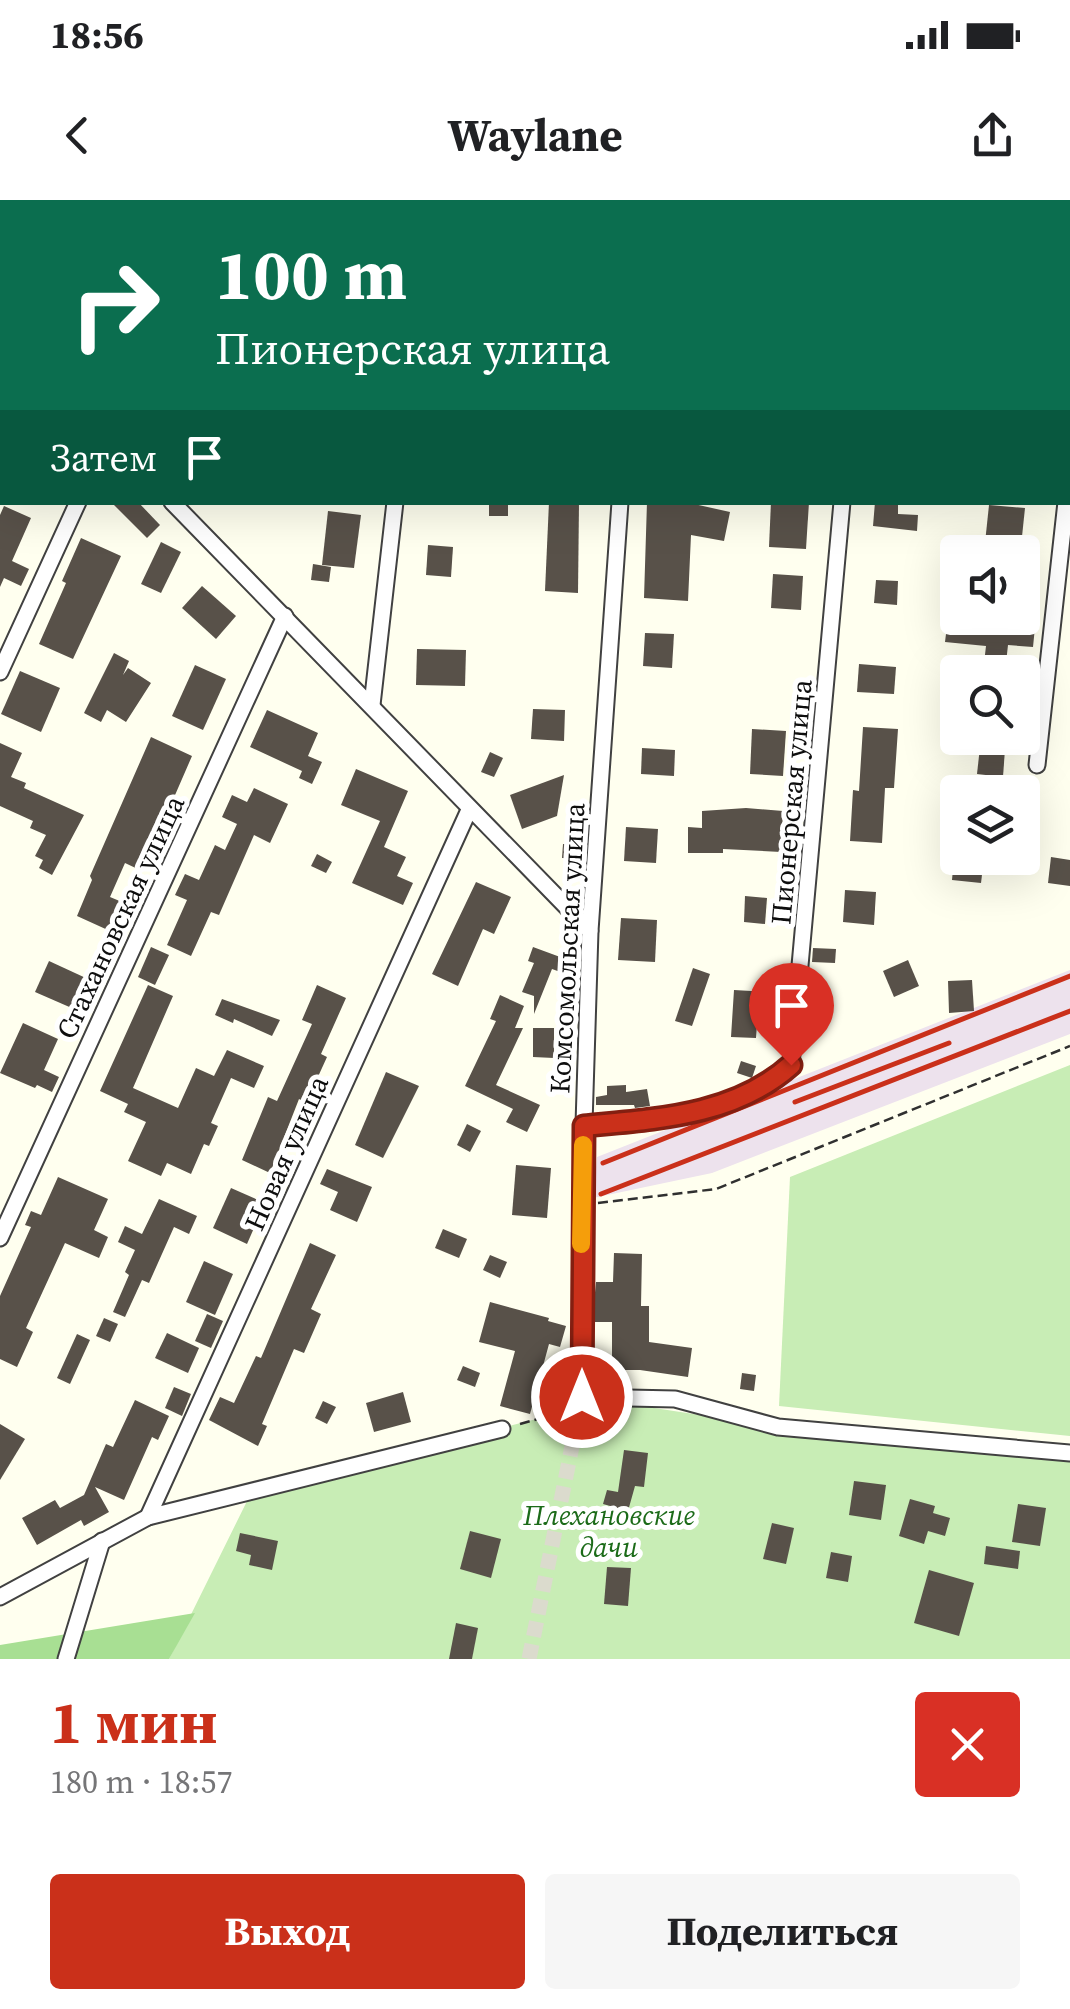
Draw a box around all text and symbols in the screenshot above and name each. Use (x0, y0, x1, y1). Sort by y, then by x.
text: 18:56 (50, 9, 144, 61)
text: Waylane (447, 104, 623, 166)
icon: back (50, 108, 105, 163)
icon: share (965, 108, 1020, 163)
text: 100 m (215, 226, 407, 322)
icon: right (50, 240, 180, 370)
text: Пионерская улица (215, 317, 610, 379)
icon: arrive (177, 430, 232, 485)
text: Затем (50, 432, 157, 484)
map controls (940, 535, 1040, 875)
button: sound (940, 535, 1040, 635)
button: search (940, 655, 1040, 755)
street label: Пионерская улица (761, 677, 821, 926)
button: layers (940, 775, 1040, 875)
street label: Стахановская улица (47, 788, 193, 1045)
street label: Комсомольская улица (540, 801, 594, 1094)
pin (749, 963, 834, 1066)
icon: arrive (764, 978, 819, 1033)
street label: Новая улица (235, 1069, 337, 1236)
position arrow (530, 1345, 634, 1449)
park label: Плехановские дачи (522, 1496, 695, 1566)
text: 1 мин (50, 1681, 218, 1763)
button: close (915, 1692, 1020, 1797)
text: 180 m · 18:57 (50, 1760, 232, 1804)
button: Выход (50, 1874, 525, 1989)
button: Поделиться (545, 1874, 1020, 1989)

